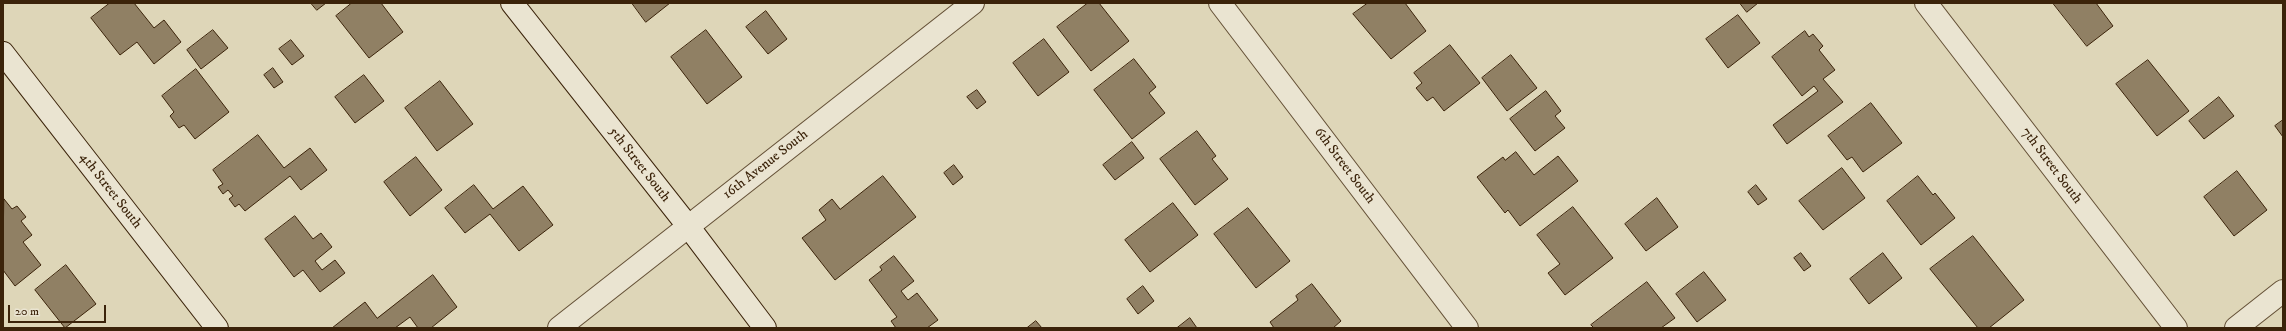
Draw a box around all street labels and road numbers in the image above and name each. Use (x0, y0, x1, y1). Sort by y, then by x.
street label: 5th Street South (604, 124, 674, 206)
street label: 6th Street South (1310, 125, 1378, 207)
street label: 7th Street South (2017, 125, 2085, 207)
street label: 16th Avenue South (720, 127, 812, 203)
street label: 4th Street South (75, 150, 145, 232)

